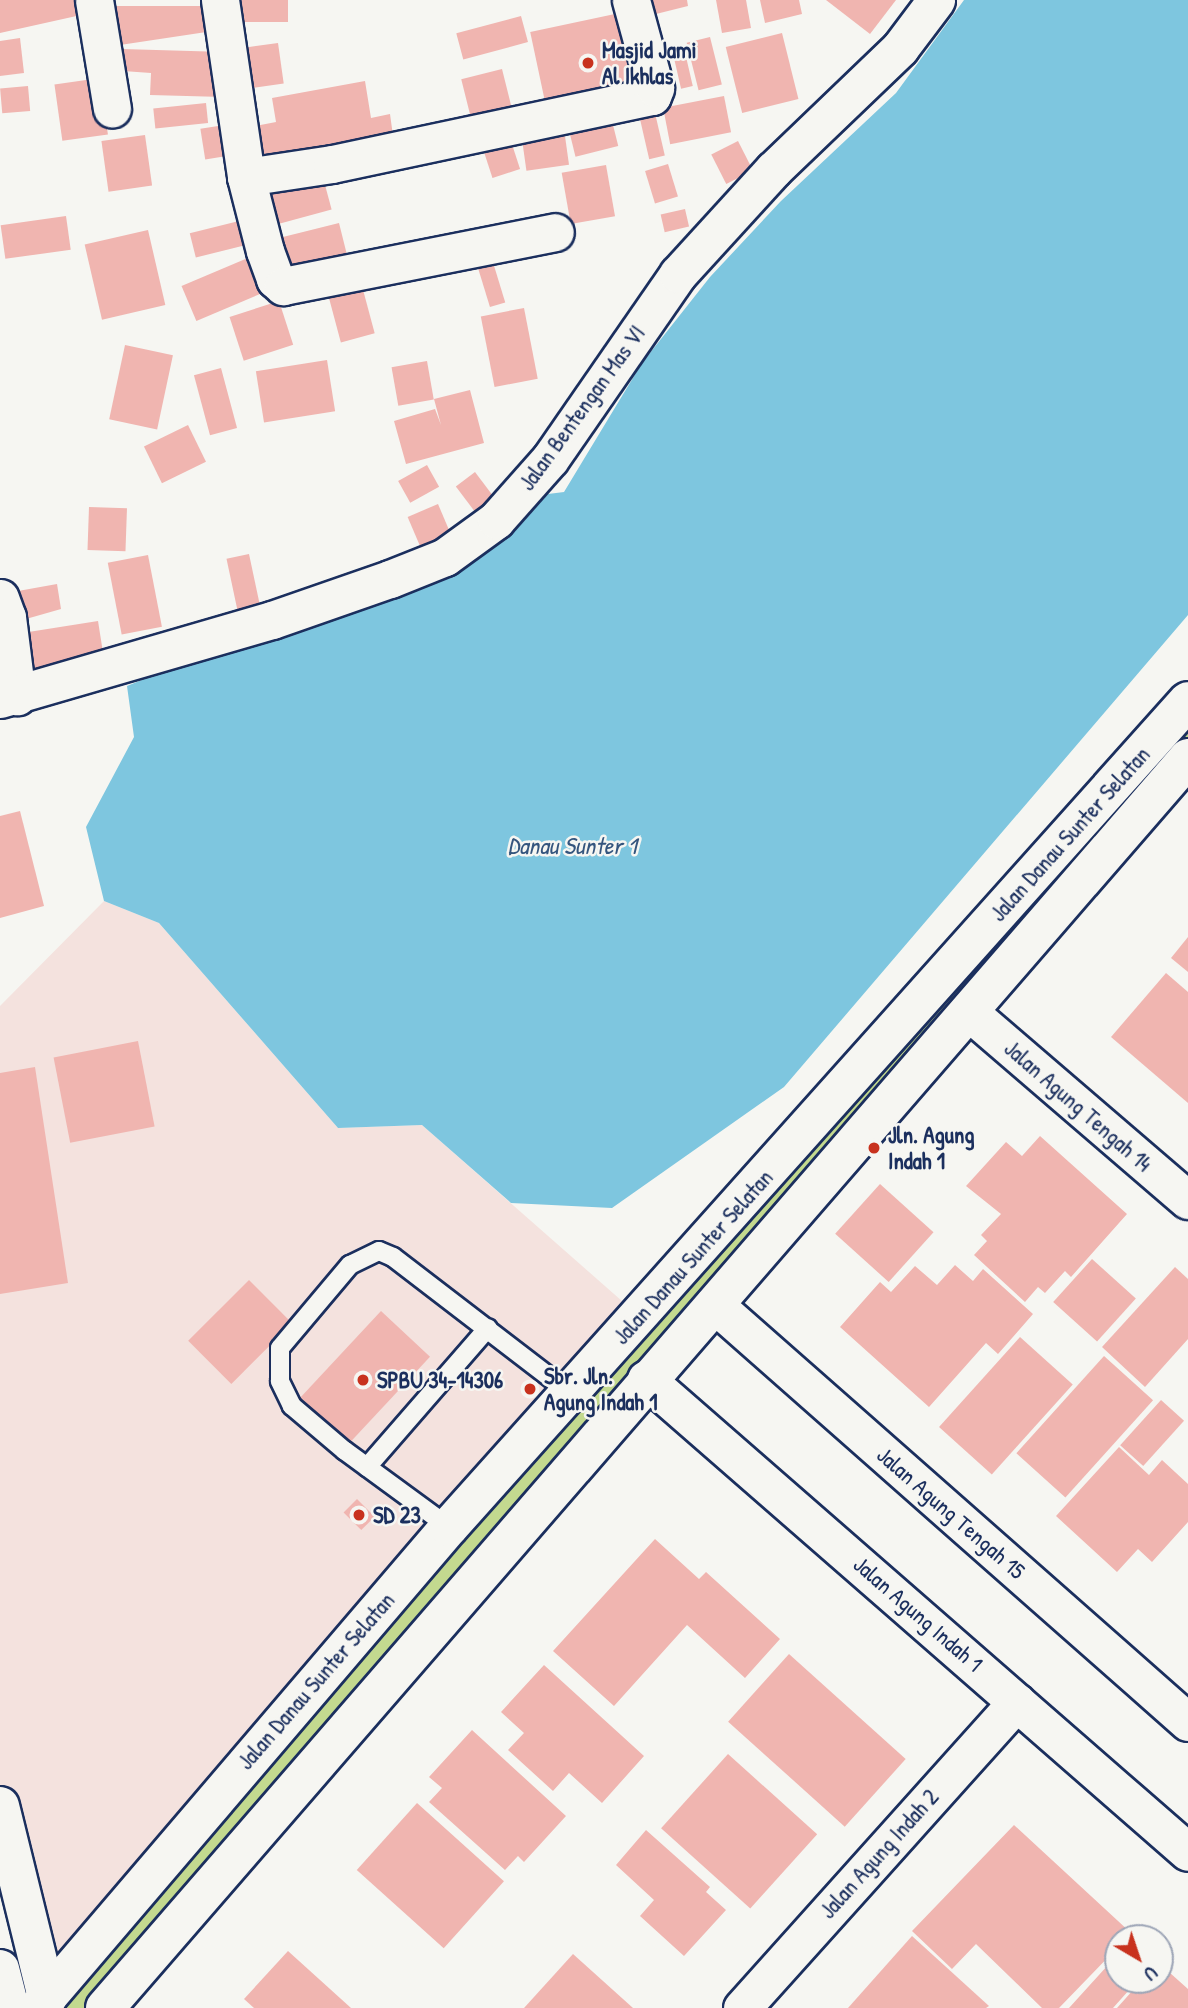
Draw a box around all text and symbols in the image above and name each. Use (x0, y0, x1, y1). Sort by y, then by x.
place label: Masjid Jami Al Ikhlas (602, 36, 697, 90)
marker: Masjid Jami Al Ikhlas (580, 55, 596, 71)
street label: Jalan Bentengan Mas VI (513, 320, 651, 496)
street label: Jalan Danau Sunter Selatan (984, 741, 1156, 927)
water label: Danau Sunter 1 (508, 832, 636, 860)
street label: Jalan Agung Tengah 14 (999, 1034, 1157, 1178)
place label: Jln. Agung Indah 1 (888, 1121, 975, 1175)
marker: Jln. Agung Indah 1 (866, 1140, 882, 1156)
street label: Jalan Danau Sunter Selatan (607, 1164, 779, 1350)
place label: Sbr. Jln. Agung Indah 1 (544, 1362, 658, 1416)
place label: SPBU 34-14306 (377, 1366, 503, 1394)
marker: SPBU 34-14306 (355, 1372, 371, 1388)
marker: Sbr. Jln. Agung Indah 1 (522, 1381, 538, 1397)
street label: Jalan Agung Tengah 15 (871, 1441, 1031, 1585)
place label: SD 23 (373, 1501, 421, 1529)
marker: SD 23 (351, 1507, 367, 1523)
street label: Jalan Agung Indah 1 (848, 1550, 988, 1678)
street label: Jalan Danau Sunter Selatan (232, 1587, 400, 1775)
street label: Jalan Agung Indah 2 (814, 1784, 944, 1924)
north arrow (1104, 1924, 1174, 1994)
text: U (1139, 1960, 1163, 1987)

